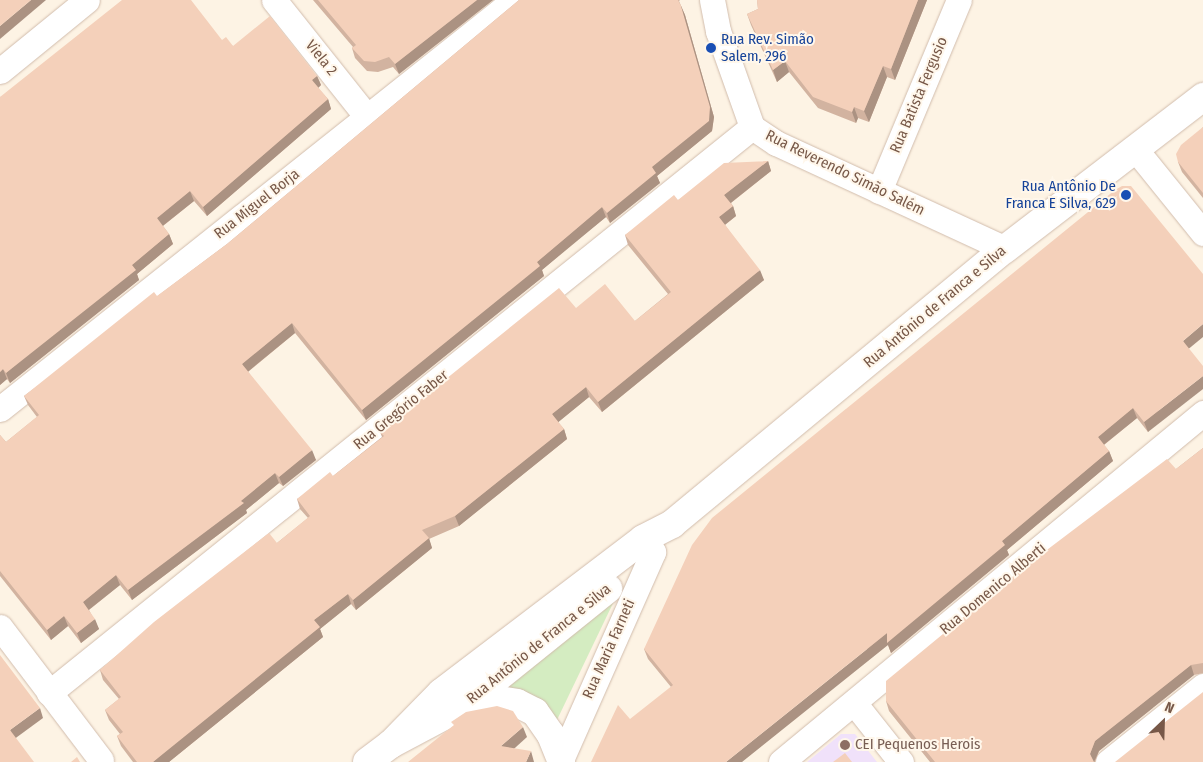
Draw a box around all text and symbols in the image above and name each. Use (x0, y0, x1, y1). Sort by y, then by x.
place label: Rua Rev. Simão Salem, 296 (721, 30, 814, 65)
street label: Rua Batista Fergusio (886, 34, 952, 156)
street label: Viela 2 (301, 37, 341, 79)
marker: Rua Rev. Simão Salem, 296 (705, 42, 717, 54)
street label: Rua Reverendo Simão Salém (763, 127, 927, 219)
street label: Rua Miguel Borja (211, 165, 303, 243)
place label: Rua Antônio De Franca E Silva, 629 (1006, 177, 1116, 212)
marker: Rua Antônio De Franca E Silva, 629 (1120, 189, 1132, 201)
street label: Rua Antônio de Franca e Silva (860, 242, 1010, 372)
street label: Rua Gregório Faber (350, 366, 452, 454)
street label: Rua Domenico Alberti (936, 539, 1050, 639)
street label: Rua Antônio de Franca e Silva (463, 580, 615, 708)
street label: Rua Maria Farneti (579, 596, 639, 702)
north arrow (1138, 697, 1188, 747)
text: N (1162, 698, 1177, 717)
place label: CEI Pequenos Herois (855, 736, 980, 754)
marker: CEI Pequenos Herois (839, 739, 851, 751)

